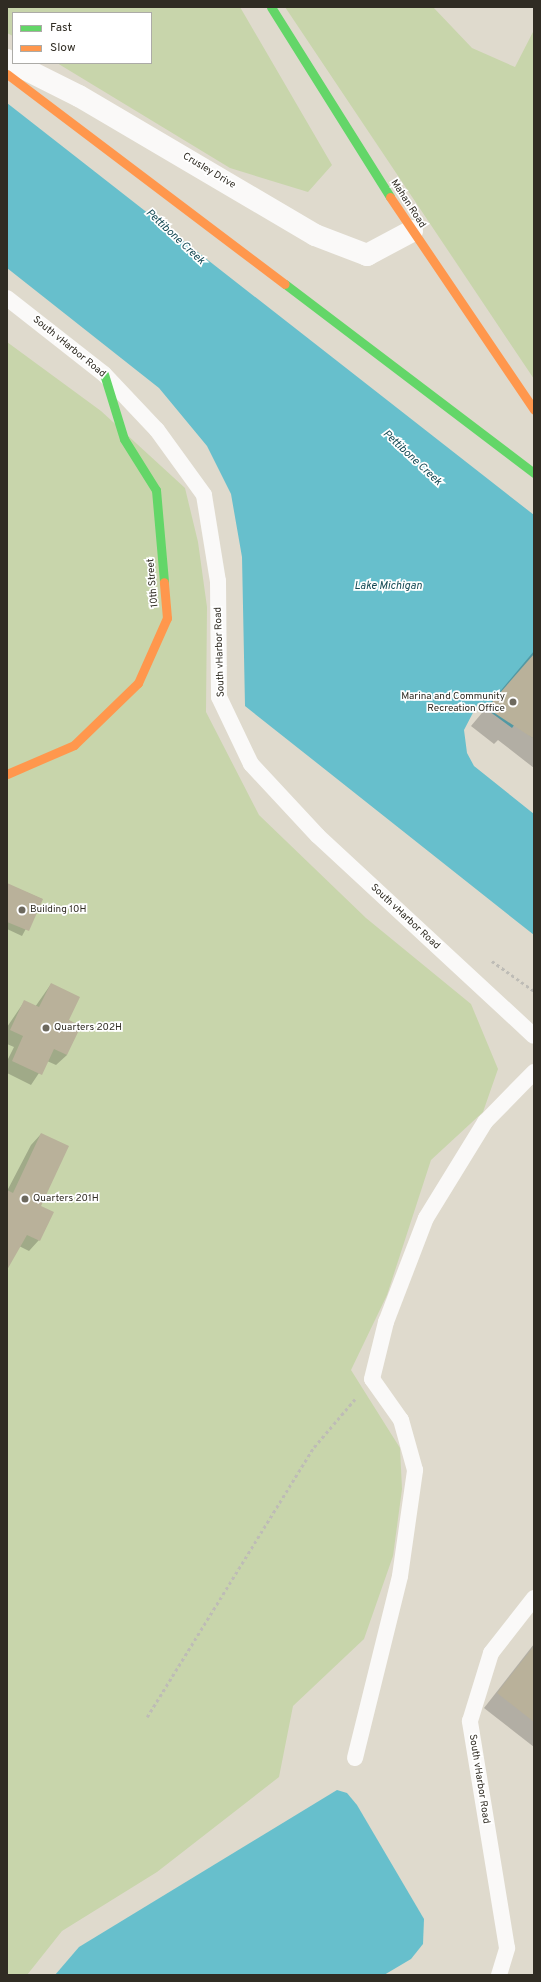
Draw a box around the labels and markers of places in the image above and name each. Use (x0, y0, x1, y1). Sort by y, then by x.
place label: Marina and Community Recreation Office (401, 690, 505, 714)
marker: Marina and Community Recreation Office (508, 697, 518, 707)
place label: Building 10H (30, 904, 86, 916)
marker: Building 10H (17, 905, 27, 915)
place label: Quarters 202H (54, 1022, 122, 1034)
marker: Quarters 202H (41, 1023, 51, 1033)
place label: Quarters 201H (33, 1193, 99, 1205)
marker: Quarters 201H (20, 1194, 30, 1204)

